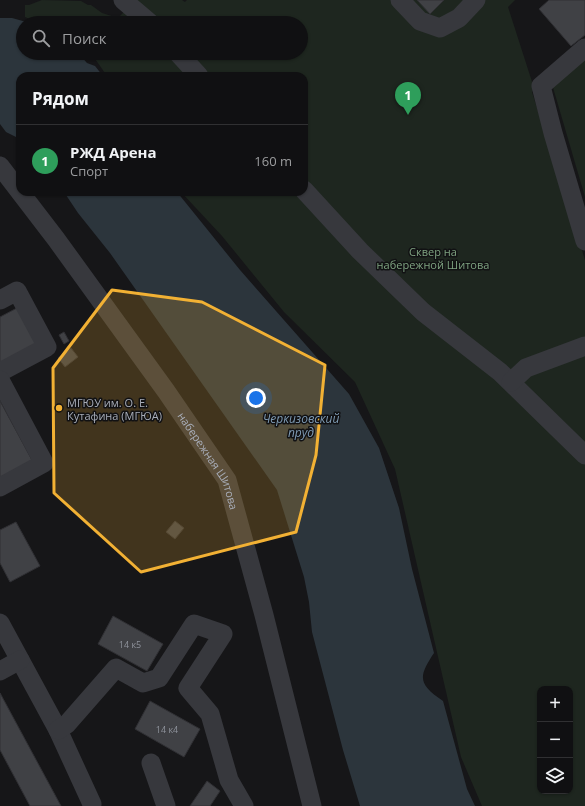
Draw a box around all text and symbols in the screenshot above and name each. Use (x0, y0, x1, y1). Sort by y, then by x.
search box (16, 16, 308, 60)
icon: search (30, 27, 52, 49)
text: Поиск (62, 28, 106, 48)
pin: 1 (395, 82, 421, 115)
text: Рядом (32, 87, 89, 110)
text: РЖД Арена (70, 142, 157, 162)
text: 1 (41, 152, 49, 170)
text: 160 m (254, 152, 292, 170)
text: Спорт (70, 162, 108, 180)
park label: Сквер на набережной Шитова (377, 244, 489, 272)
your location (246, 388, 266, 408)
place label: МГЮУ им. О. Е. Кутафина (МГЮА) (67, 395, 162, 423)
marker: МГЮУ им. О. Е. Кутафина (МГЮА) (54, 403, 64, 413)
street label: набережная Шитова (175, 409, 242, 511)
water label: Черкизовский пруд (263, 410, 339, 441)
house number: 14 к5 (119, 638, 141, 651)
map controls (537, 686, 573, 794)
button: + (537, 686, 573, 722)
button: − (537, 722, 573, 758)
house number: 14 к4 (156, 723, 178, 736)
button: layers (537, 758, 573, 794)

